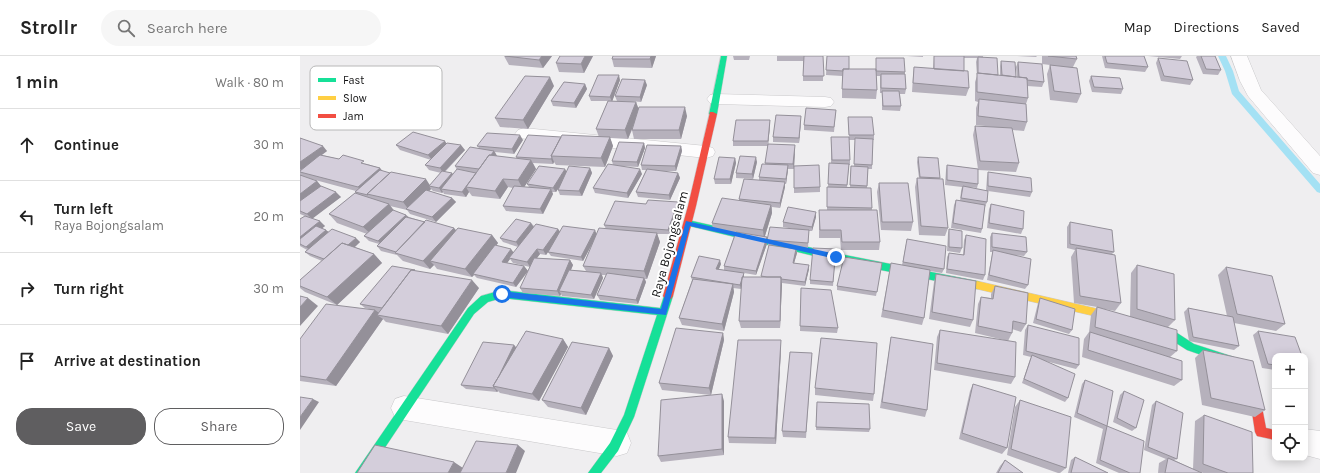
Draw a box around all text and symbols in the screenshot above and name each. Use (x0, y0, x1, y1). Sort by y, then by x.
search box (101, 10, 381, 46)
text: Strollr (20, 17, 77, 39)
icon: search (115, 17, 137, 39)
text: Search here (147, 19, 228, 37)
text: Map (1124, 19, 1152, 36)
text: Directions (1174, 19, 1239, 36)
text: Saved (1261, 19, 1300, 36)
legend (310, 66, 442, 130)
text: 1 min (16, 72, 59, 92)
text: Fast (343, 74, 364, 87)
text: Walk · 80 m (215, 75, 284, 90)
text: Slow (343, 92, 367, 105)
text: Jam (343, 110, 364, 123)
icon: ahead (16, 134, 38, 156)
text: Continue (54, 136, 119, 154)
text: 30 m (253, 137, 284, 152)
street label: Raya Bojongsalam (648, 189, 691, 299)
text: Turn left (54, 200, 113, 218)
icon: left (16, 206, 38, 228)
text: 20 m (254, 209, 284, 224)
text: Raya Bojongsalam (54, 218, 164, 233)
route end (827, 248, 845, 266)
icon: right (16, 278, 38, 300)
text: Turn right (54, 280, 124, 298)
text: 30 m (253, 281, 284, 296)
route start (493, 285, 511, 303)
icon: arrive (16, 350, 38, 372)
text: Arrive at destination (54, 352, 201, 370)
map controls (1272, 353, 1308, 461)
button: + (1272, 353, 1308, 389)
button: − (1272, 389, 1308, 425)
button: Save (16, 408, 146, 445)
button: Share (154, 408, 284, 445)
button: locate (1272, 425, 1308, 461)

